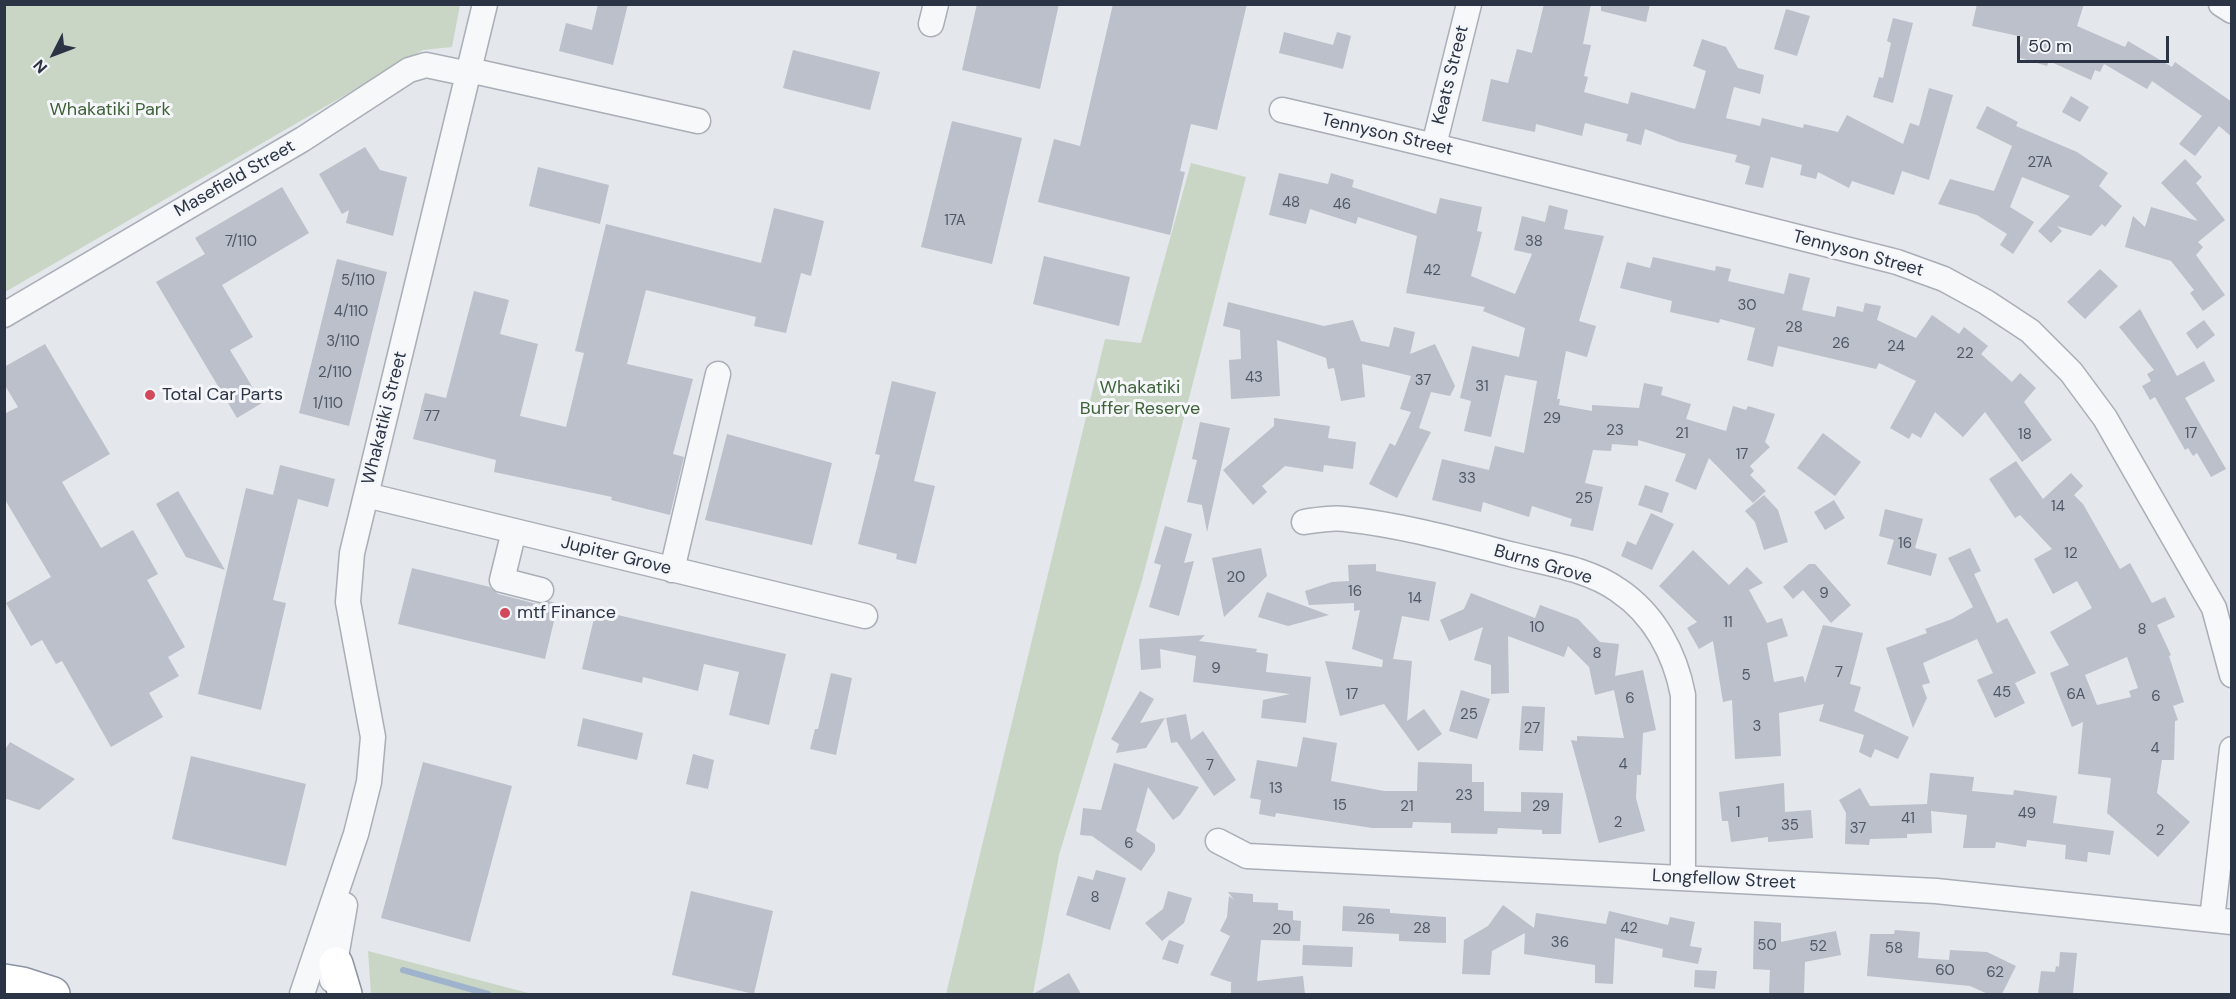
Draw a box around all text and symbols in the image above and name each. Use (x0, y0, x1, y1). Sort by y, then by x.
street label: Keats Street (1428, 23, 1474, 127)
north arrow (24, 24, 84, 84)
scale bar (2020, 24, 2172, 62)
text: 50 m (2028, 34, 2072, 58)
text: N (29, 55, 52, 78)
park label: Whakatiki Park (49, 99, 171, 121)
street label: Tennyson Street (1319, 109, 1455, 161)
street label: Masefield Street (171, 136, 299, 222)
house number: 27A (2027, 154, 2053, 172)
house number: 48 (1282, 194, 1300, 212)
house number: 46 (1333, 196, 1351, 214)
house number: 17A (944, 212, 966, 230)
street label: Tennyson Street (1790, 226, 1926, 282)
house number: 7/110 (225, 233, 257, 251)
house number: 38 (1525, 233, 1543, 251)
house number: 42 (1423, 262, 1441, 280)
house number: 5/110 (341, 272, 375, 290)
house number: 30 (1737, 297, 1757, 315)
house number: 4/110 (334, 303, 368, 321)
house number: 28 (1785, 319, 1803, 337)
house number: 3/110 (326, 333, 360, 351)
house number: 26 (1832, 335, 1850, 353)
house number: 24 (1887, 338, 1905, 356)
house number: 22 (1956, 345, 1974, 363)
street label: Whakatiki Street (358, 349, 412, 487)
house number: 2/110 (318, 364, 352, 382)
house number: 43 (1245, 369, 1263, 387)
house number: 37 (1415, 372, 1431, 390)
park label: Whakatiki Buffer Reserve (1080, 377, 1200, 420)
house number: 31 (1475, 378, 1489, 396)
place label: Total Car Parts (162, 384, 283, 406)
marker: Total Car Parts (143, 388, 157, 402)
house number: 1/110 (313, 395, 343, 413)
house number: 77 (424, 408, 440, 426)
house number: 29 (1543, 410, 1561, 428)
house number: 23 (1606, 422, 1624, 440)
house number: 21 (1675, 425, 1689, 443)
house number: 17 (2185, 425, 2197, 443)
house number: 18 (2018, 426, 2032, 444)
house number: 17 (1736, 446, 1748, 464)
house number: 33 (1458, 470, 1476, 488)
house number: 25 (1575, 490, 1593, 508)
house number: 14 (2051, 498, 2065, 516)
street label: Jupiter Grove (559, 532, 673, 580)
house number: 16 (1898, 535, 1912, 553)
street label: Burns Grove (1491, 541, 1595, 589)
house number: 12 (2064, 545, 2078, 563)
house number: 20 (1227, 569, 1245, 587)
house number: 16 (1348, 583, 1362, 601)
house number: 9 (1819, 585, 1829, 603)
house number: 14 (1408, 590, 1422, 608)
place label: mtf Finance (517, 602, 616, 624)
marker: mtf Finance (498, 606, 512, 620)
house number: 11 (1723, 614, 1733, 632)
house number: 10 (1530, 619, 1544, 637)
house number: 8 (2137, 621, 2147, 639)
house number: 8 (1592, 645, 1602, 663)
house number: 9 (1211, 660, 1221, 678)
house number: 7 (1835, 664, 1843, 682)
house number: 5 (1741, 667, 1751, 685)
house number: 45 (1993, 684, 2011, 702)
house number: 17 (1346, 686, 1358, 704)
house number: 6A (2067, 686, 2085, 704)
house number: 6 (2151, 688, 2161, 706)
house number: 6 (1625, 690, 1635, 708)
house number: 25 (1460, 706, 1478, 724)
house number: 3 (1753, 718, 1761, 736)
house number: 27 (1524, 720, 1540, 738)
house number: 4 (2150, 740, 2160, 758)
house number: 4 (1618, 756, 1628, 774)
house number: 7 (1206, 757, 1214, 775)
house number: 13 (1269, 780, 1283, 798)
house number: 23 (1455, 787, 1473, 805)
house number: 15 (1333, 797, 1347, 815)
house number: 21 (1400, 798, 1414, 816)
house number: 29 (1532, 798, 1550, 816)
house number: 1 (1736, 804, 1740, 822)
house number: 49 (2018, 805, 2036, 823)
house number: 41 (1901, 810, 1915, 828)
house number: 2 (1614, 814, 1622, 832)
house number: 35 (1781, 817, 1799, 835)
house number: 37 (1850, 820, 1866, 838)
house number: 2 (2156, 822, 2164, 840)
house number: 6 (1124, 835, 1134, 853)
street label: Longfellow Street (1652, 865, 1796, 895)
house number: 8 (1090, 889, 1100, 907)
house number: 26 (1357, 911, 1375, 929)
house number: 28 (1413, 920, 1431, 938)
house number: 42 (1620, 920, 1638, 938)
house number: 20 (1273, 921, 1291, 939)
house number: 36 (1551, 934, 1569, 952)
house number: 50 (1757, 937, 1777, 955)
house number: 52 (1809, 938, 1827, 956)
house number: 58 (1885, 940, 1903, 958)
house number: 60 (1935, 962, 1955, 980)
house number: 62 (1986, 964, 2004, 982)

